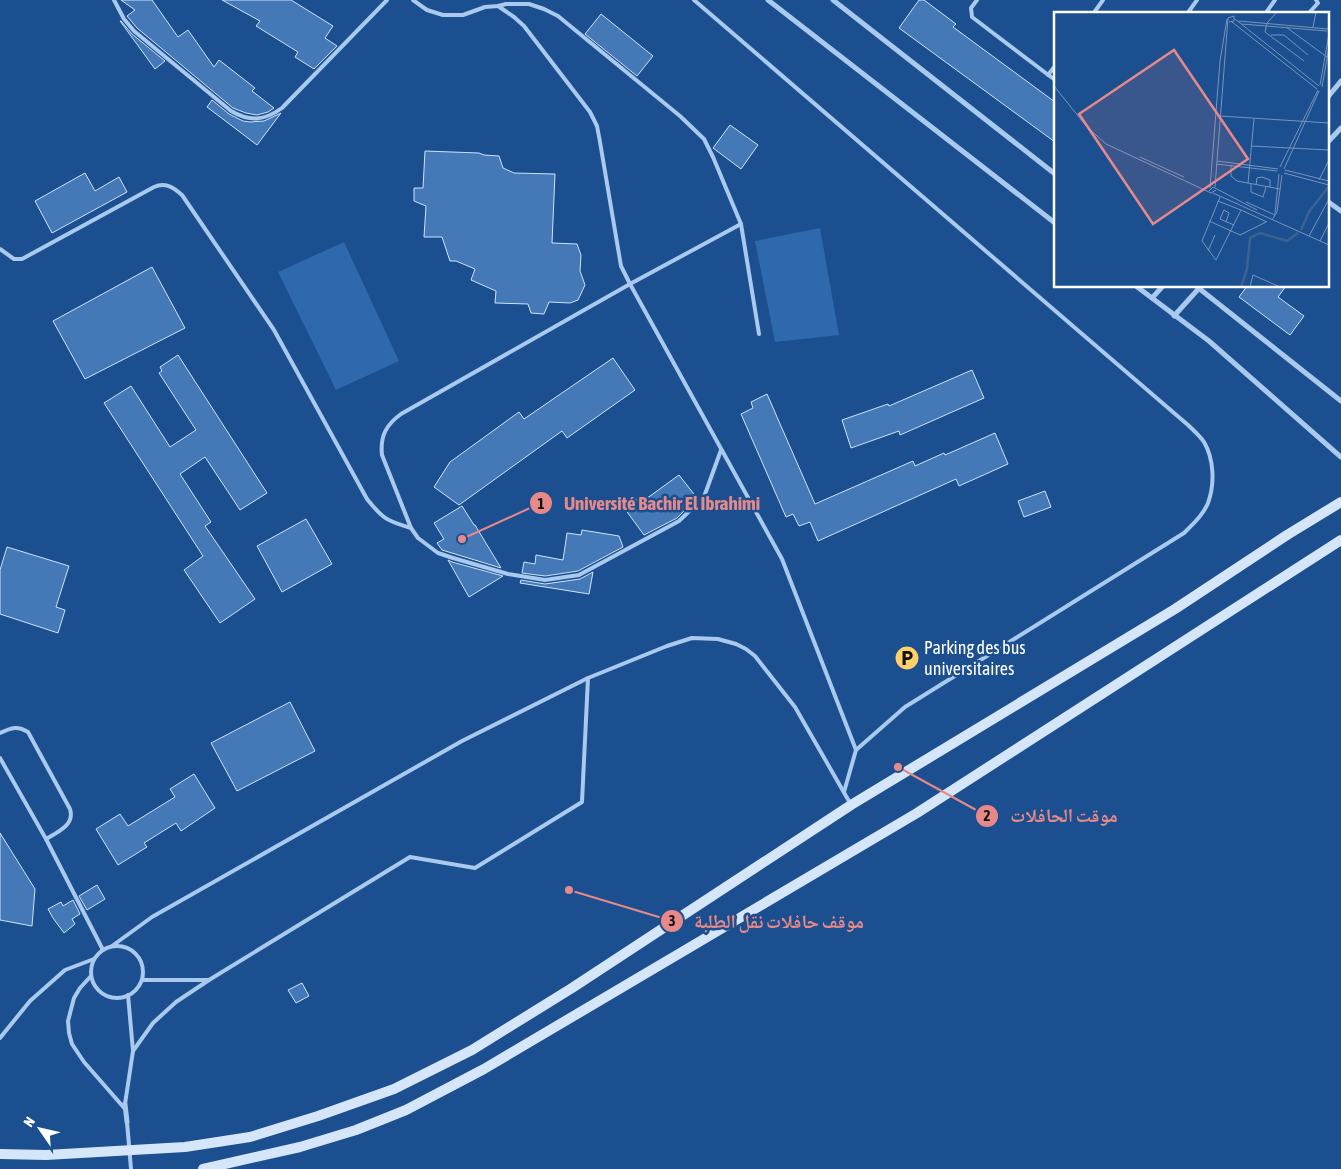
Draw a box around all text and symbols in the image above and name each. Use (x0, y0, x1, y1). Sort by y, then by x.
inset map (1054, 12, 1328, 288)
callout: Université Bachir El Ibrahimi (529, 486, 770, 520)
text: Université Bachir El Ibrahimi (564, 492, 760, 514)
text: 1 (537, 495, 545, 512)
place label: Parking des bus universitaires (924, 637, 1026, 679)
parking icon: Parking des bus universitaires (894, 645, 920, 671)
callout: موقت الحافلات (975, 799, 1127, 833)
text: موقت الحافلات (1010, 804, 1118, 826)
text: 2 (983, 807, 991, 824)
callout: موقف حافلات نقل الطلبة (659, 904, 874, 938)
text: موقف حافلات نقل الطلبة (694, 910, 864, 933)
text: 3 (668, 912, 676, 929)
north arrow (15, 1104, 65, 1154)
text: N (20, 1114, 38, 1130)

